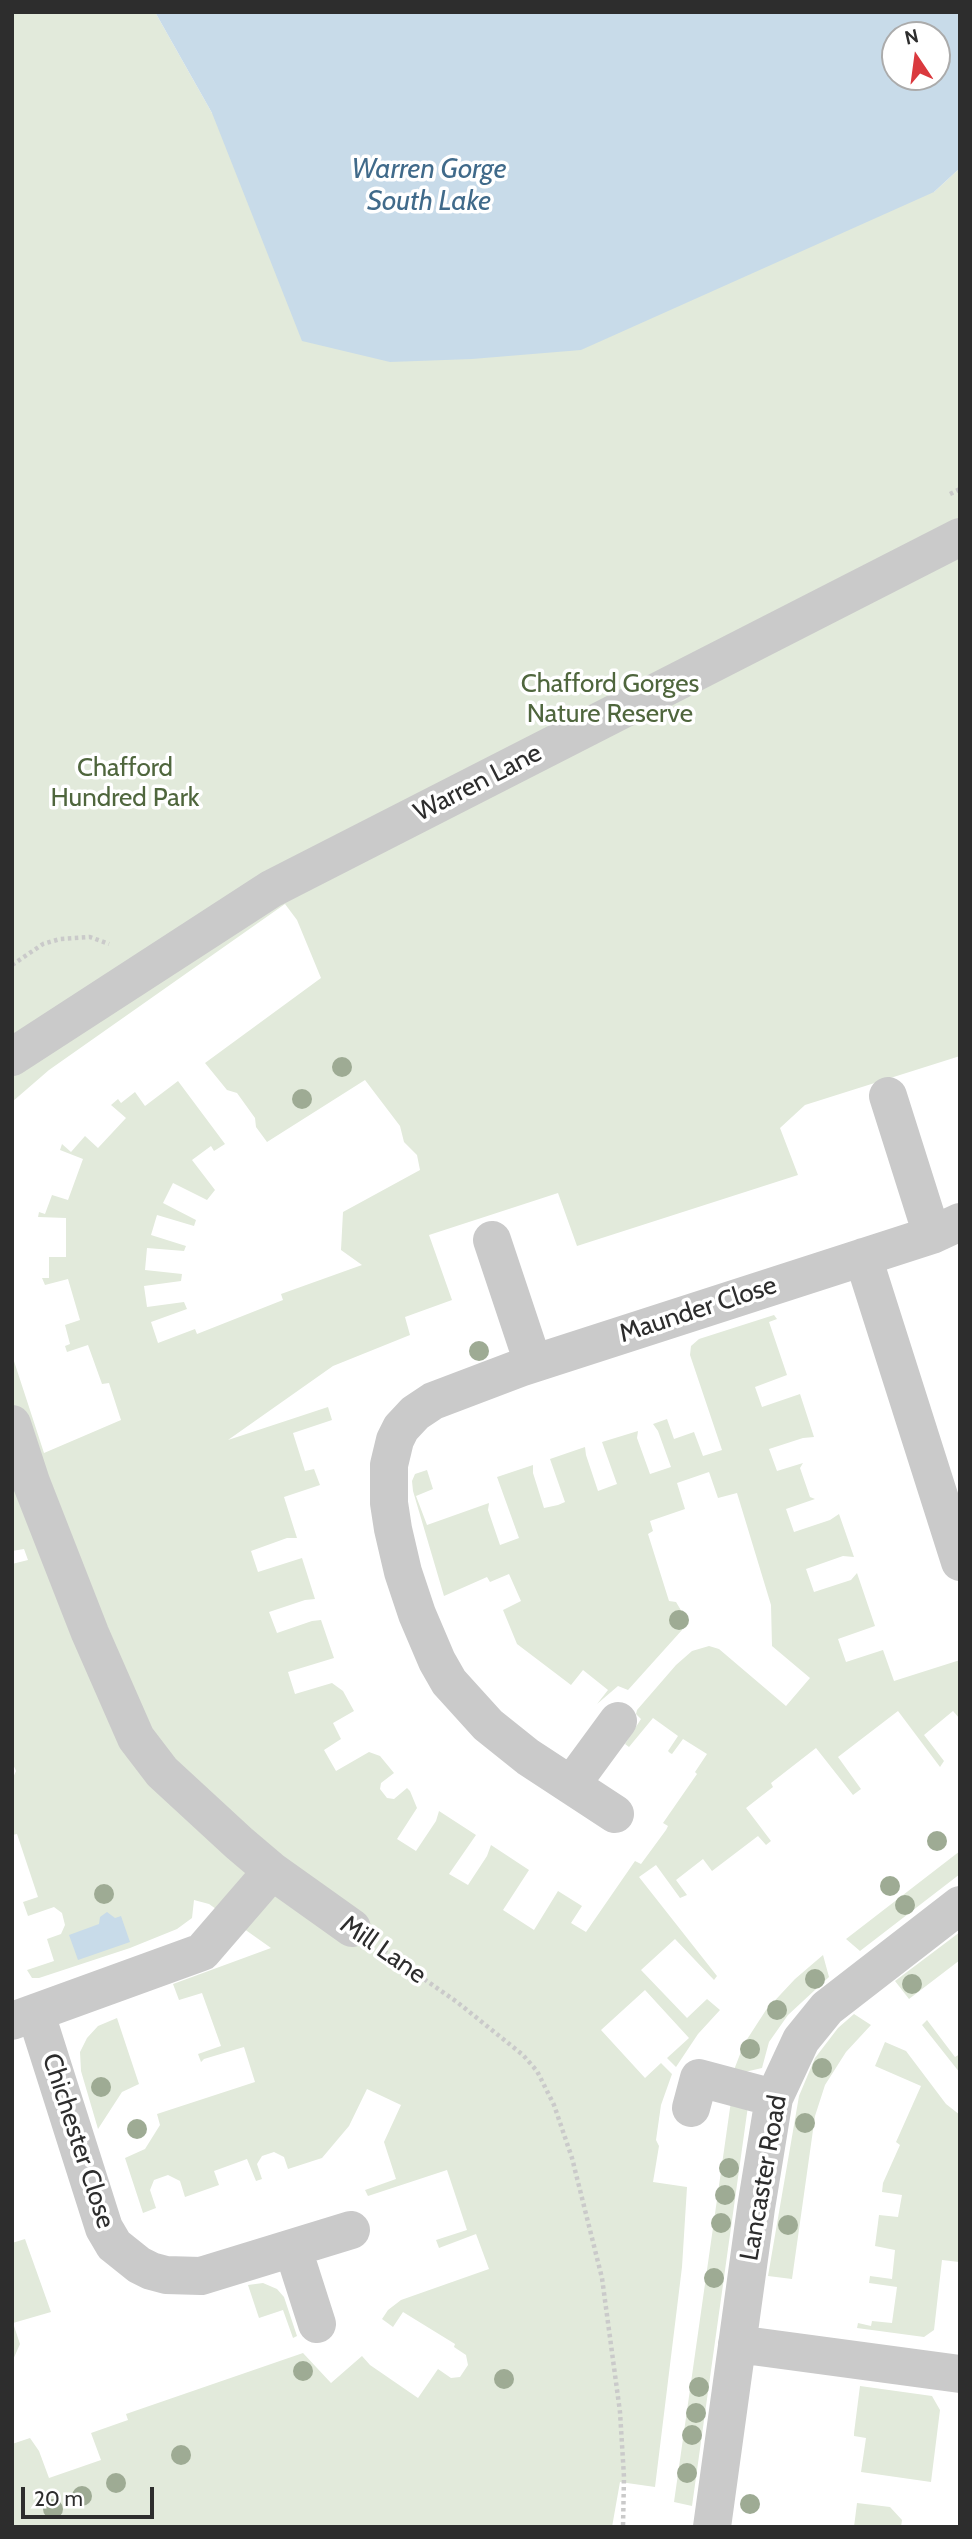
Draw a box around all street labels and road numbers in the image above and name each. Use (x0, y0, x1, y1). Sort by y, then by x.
street label: Warren Lane (409, 738, 547, 828)
street label: Maunder Close (615, 1270, 781, 1350)
street label: Mill Lane (334, 1909, 432, 1991)
street label: Chichester Close (35, 2050, 121, 2232)
street label: Lancaster Road (734, 2093, 794, 2263)

